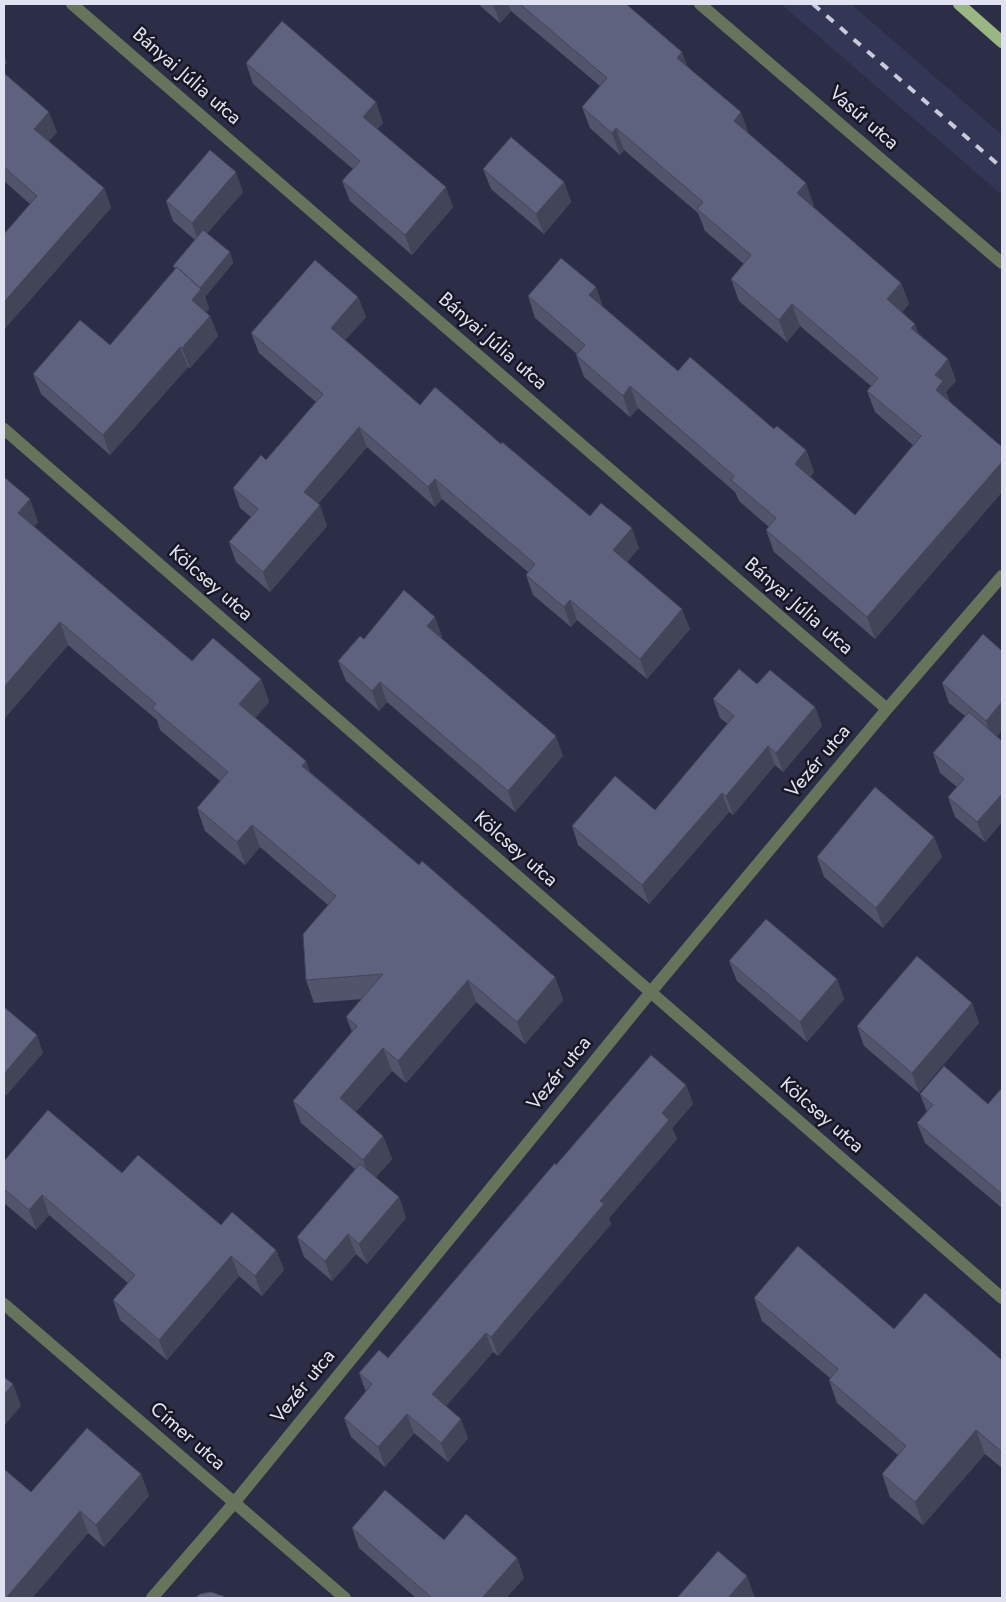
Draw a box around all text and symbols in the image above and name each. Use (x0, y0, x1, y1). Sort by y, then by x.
street label: Bányai Júlia utca (127, 23, 245, 131)
street label: Vasút utca (823, 82, 903, 156)
street label: Bányai Júlia utca (433, 288, 551, 396)
street label: Kölcsey utca (163, 541, 257, 627)
street label: Bányai Júlia utca (739, 553, 857, 661)
street label: Vezér utca (781, 721, 857, 803)
street label: Kölcsey utca (468, 807, 562, 893)
street label: Vezér utca (523, 1032, 597, 1116)
street label: Kölcsey utca (774, 1073, 868, 1159)
street label: Vezér utca (267, 1345, 341, 1429)
street label: Címer utca (144, 1398, 230, 1476)

